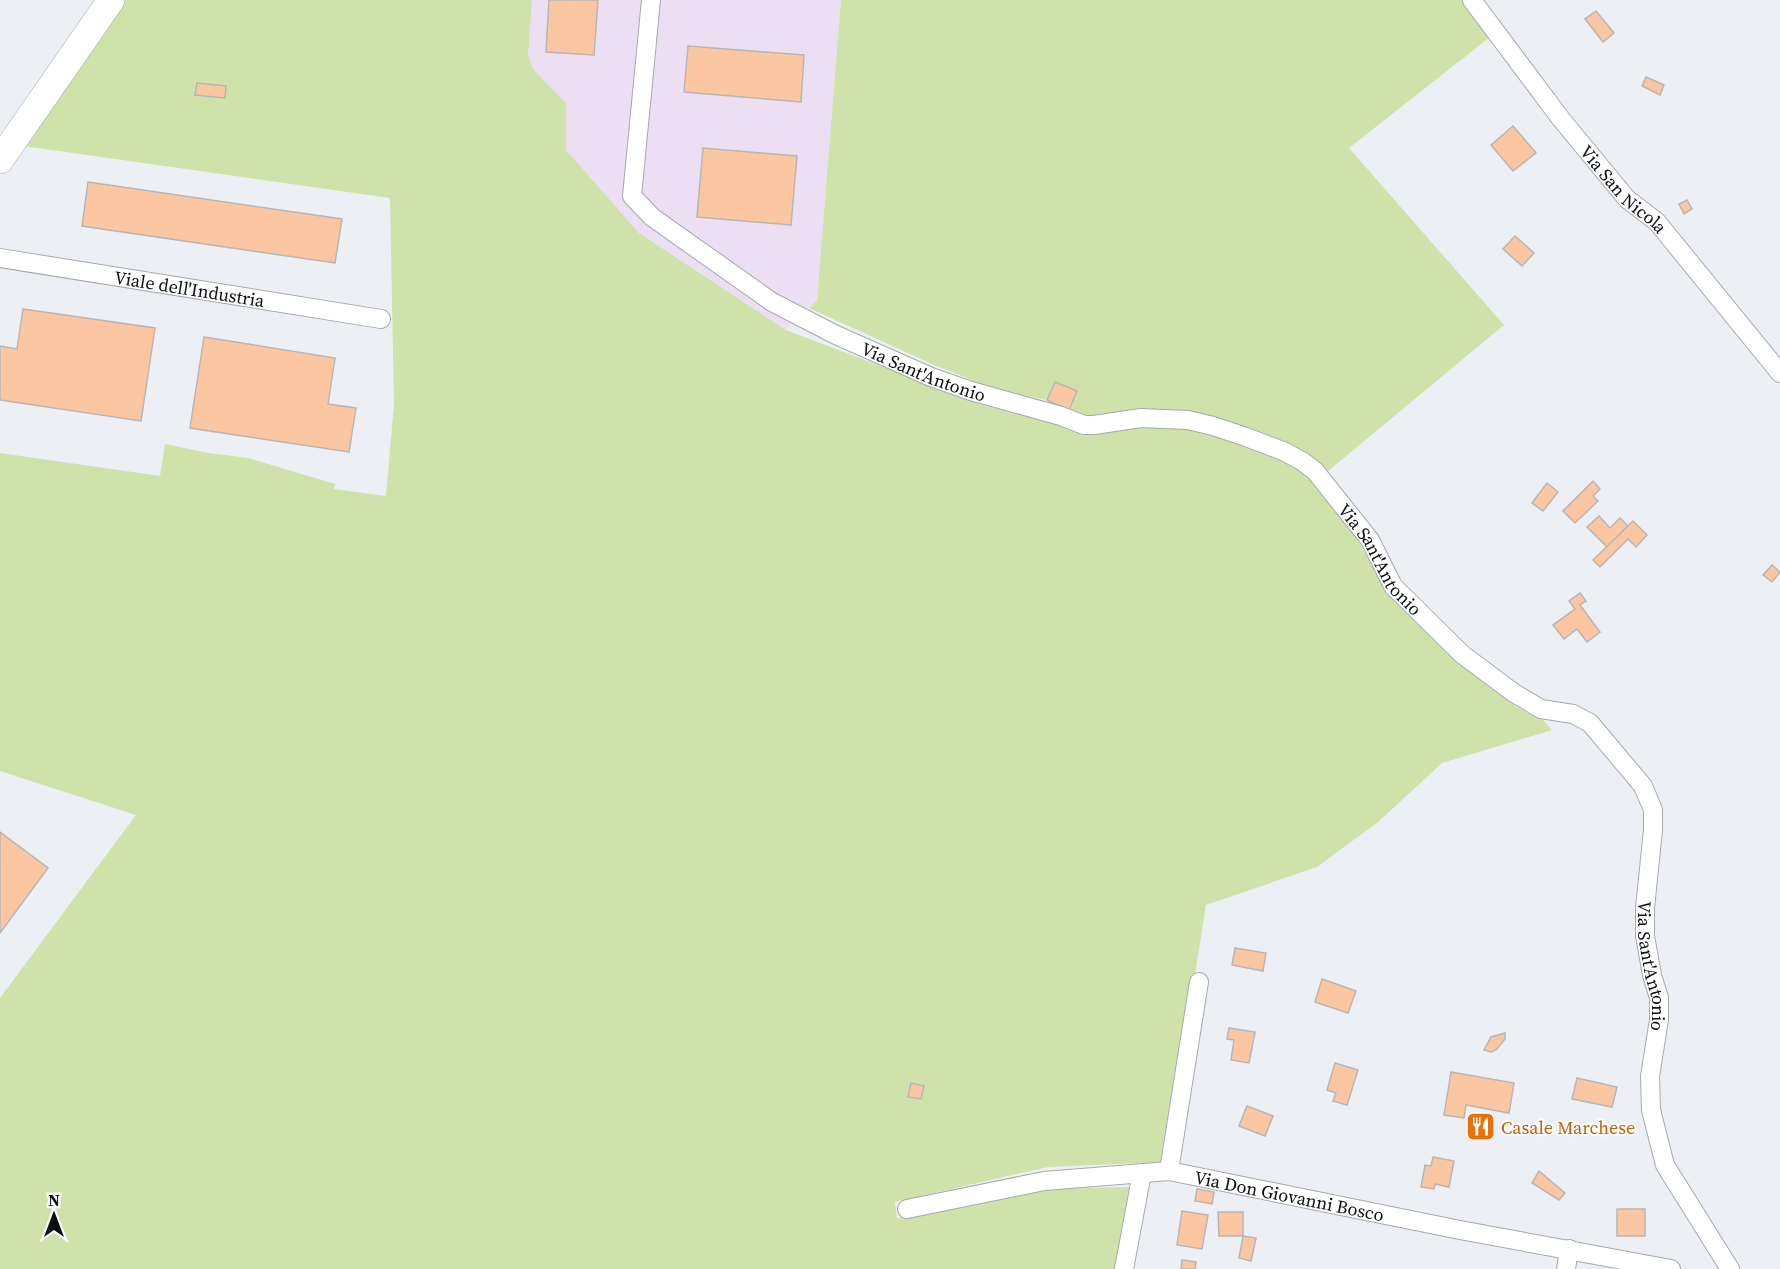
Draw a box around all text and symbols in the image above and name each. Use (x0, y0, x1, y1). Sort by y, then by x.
street label: Via San Nicola (1575, 139, 1674, 239)
street label: Viale dell'Industria (113, 264, 267, 313)
street label: Via Sant'Antonio (858, 335, 989, 407)
street label: Via Sant'Antonio (1333, 498, 1428, 621)
street label: Via Sant'Antonio (1632, 900, 1672, 1033)
restaurant icon: Casale Marchese (1464, 1111, 1496, 1143)
place label: Casale Marchese (1501, 1115, 1635, 1140)
street label: Via Don Giovanni Bosco (1192, 1164, 1386, 1227)
north arrow (24, 1185, 84, 1245)
text: N (48, 1189, 60, 1211)

